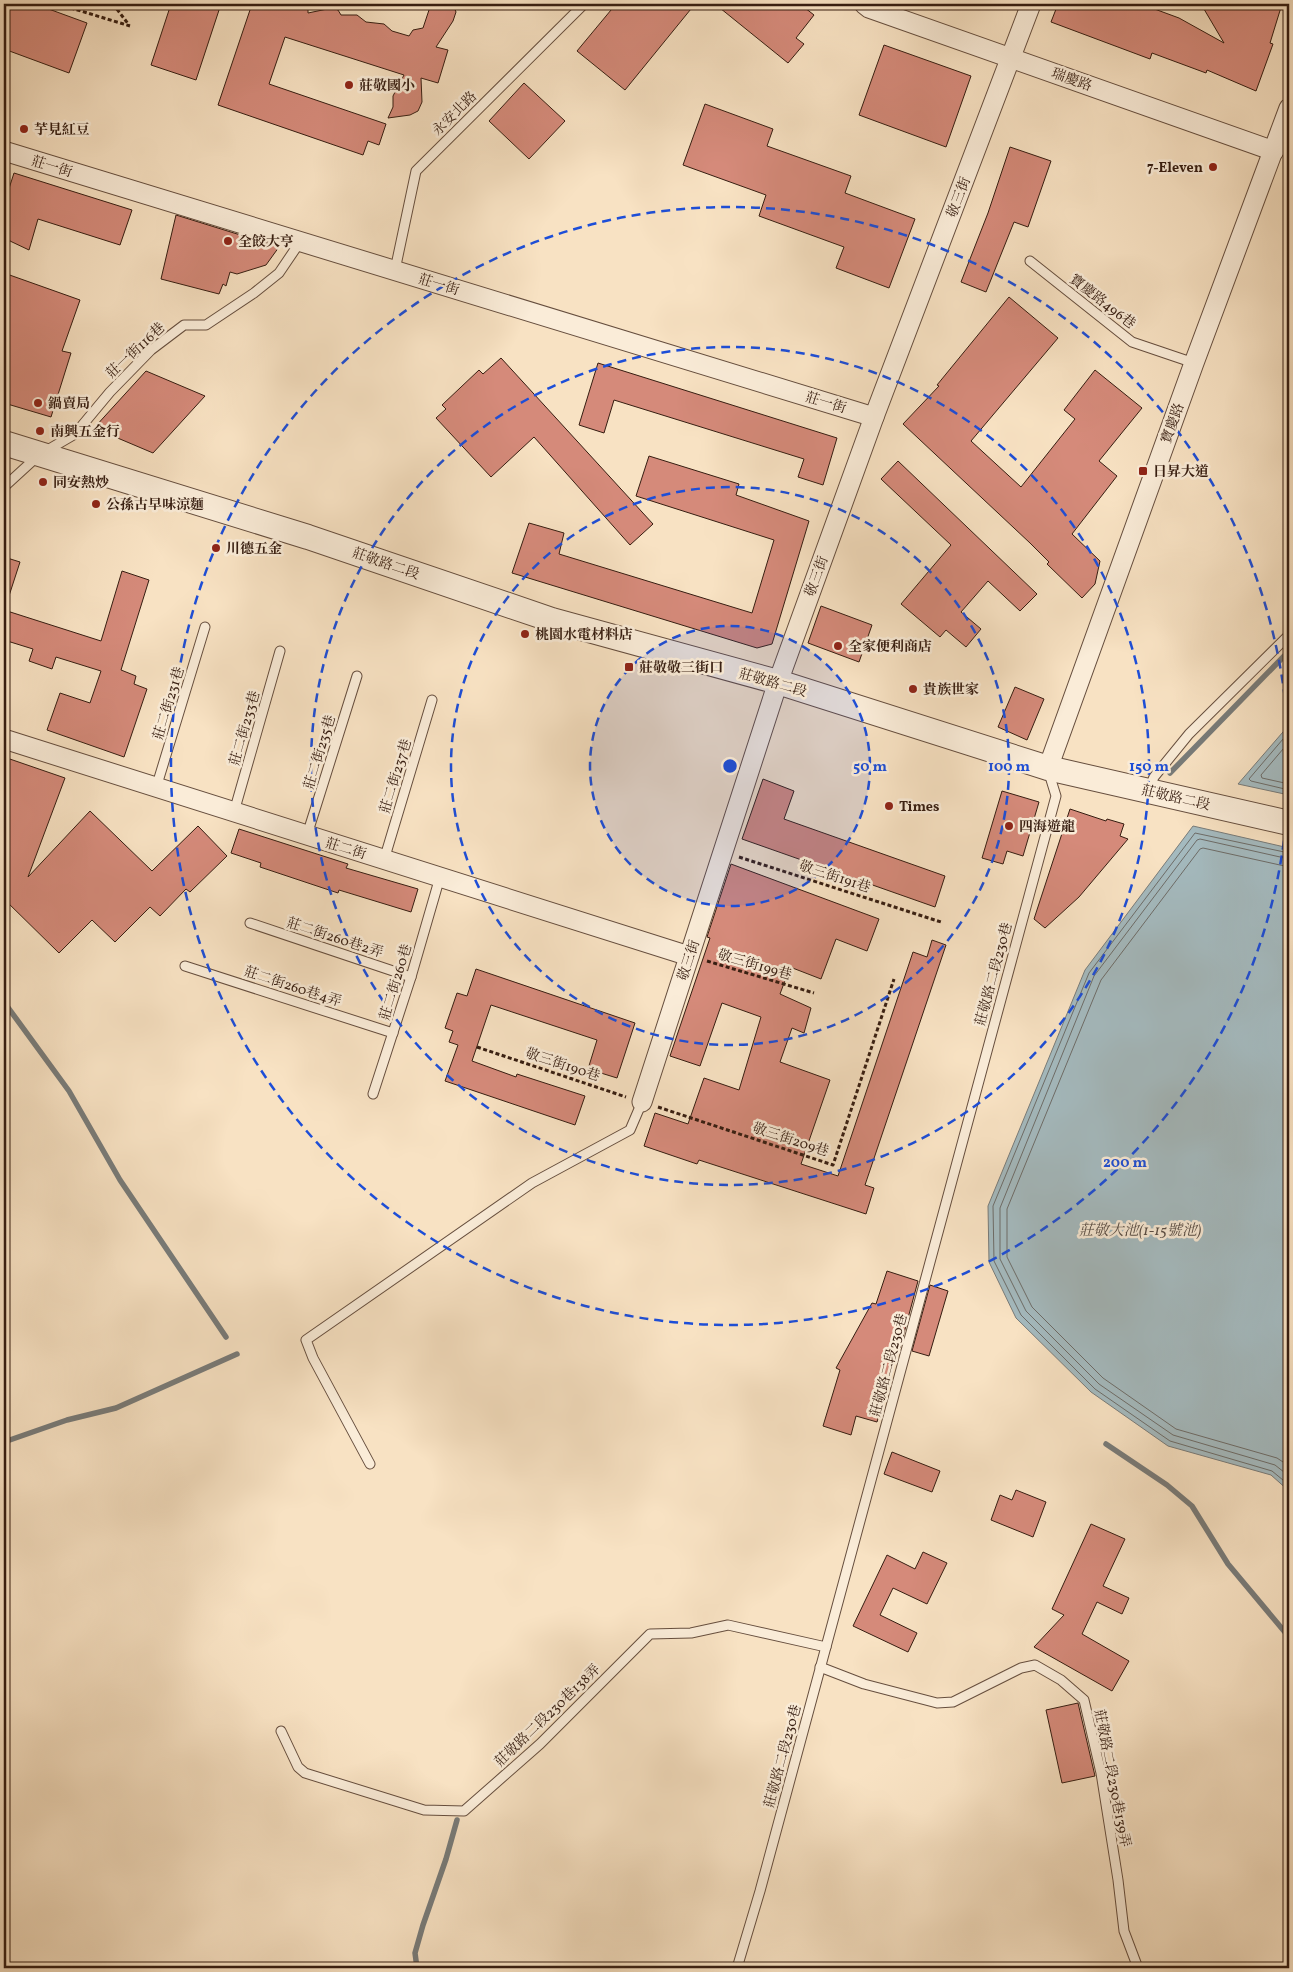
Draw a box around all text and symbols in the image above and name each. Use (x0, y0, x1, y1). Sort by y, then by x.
street label: 瑞慶路 (1049, 64, 1094, 97)
place label: 莊敬國小 (359, 77, 415, 96)
marker: 莊敬國小 (343, 79, 355, 91)
street label: 永安北路 (429, 88, 482, 141)
place label: 芋見紅豆 (34, 121, 90, 140)
marker: 芋見紅豆 (18, 123, 30, 135)
street label: 莊一街 (29, 152, 74, 183)
place label: 7-Eleven (1147, 159, 1203, 178)
marker: 7-Eleven (1207, 161, 1219, 173)
street label: 敬三街 (943, 175, 976, 221)
place label: 全餃大亨 (238, 233, 294, 252)
marker: 全餃大亨 (222, 235, 234, 247)
street label: 莊一街 (416, 270, 461, 301)
street label: 寶慶路496巷 (1065, 270, 1139, 334)
street label: 莊一街116巷 (103, 319, 170, 383)
street label: 莊一街 (803, 388, 848, 419)
place label: 鍋賣局 (48, 395, 90, 414)
marker: 鍋賣局 (32, 397, 44, 409)
street label: 寶慶路 (1157, 401, 1190, 446)
place label: 南興五金行 (50, 423, 120, 442)
marker: 南興五金行 (34, 425, 46, 437)
place label: 日昇大道 (1153, 463, 1209, 482)
marker: 日昇大道 (1137, 465, 1149, 477)
place label: 同安熱炒 (53, 474, 109, 493)
marker: 同安熱炒 (37, 476, 49, 488)
place label: 公孫古早味涼麵 (106, 496, 204, 515)
marker: 公孫古早味涼麵 (90, 498, 102, 510)
place label: 川德五金 (226, 540, 282, 559)
marker: 川德五金 (210, 542, 222, 554)
street label: 莊敬路二段 (349, 544, 422, 585)
street label: 敬三街 (801, 554, 834, 599)
place label: 桃園水電材料店 (535, 626, 633, 645)
marker: 桃園水電材料店 (519, 628, 531, 640)
place label: 全家便利商店 (848, 638, 932, 657)
marker: 全家便利商店 (832, 640, 844, 652)
place label: 莊敬敬三街口 (639, 659, 723, 678)
marker: 莊敬敬三街口 (623, 661, 635, 673)
street label: 莊二街231巷 (149, 664, 190, 742)
street label: 莊敬路二段 (736, 665, 809, 702)
place label: 貴族世家 (923, 681, 979, 700)
marker: 貴族世家 (907, 683, 919, 695)
street label: 莊二街233巷 (226, 689, 265, 768)
street label: 莊二街235巷 (300, 713, 341, 792)
street label: 莊二街237巷 (376, 737, 417, 816)
centre of rings (721, 757, 739, 775)
text: 50 m (853, 757, 887, 778)
text: 100 m (988, 757, 1031, 778)
text: 150 m (1129, 757, 1169, 778)
street label: 莊敬路二段 (1139, 781, 1212, 816)
place label: Times (899, 798, 939, 817)
marker: Times (883, 800, 895, 812)
place label: 四海遊龍 (1019, 818, 1075, 837)
marker: 四海遊龍 (1003, 820, 1015, 832)
street label: 莊二街 (323, 834, 368, 865)
street label: 敬三街191巷 (796, 857, 873, 898)
street label: 莊二街260巷2弄 (284, 914, 385, 963)
street label: 莊敬路二段230巷 (972, 921, 1017, 1028)
street label: 敬三街 (674, 938, 705, 983)
street label: 莊二街260巷 (376, 942, 417, 1023)
street label: 敬三街199巷 (715, 946, 794, 985)
street label: 莊二街260巷4弄 (241, 963, 344, 1012)
street label: 敬三街190巷 (523, 1044, 602, 1086)
street label: 敬三街209巷 (750, 1119, 831, 1162)
text: 200 m (1103, 1153, 1147, 1174)
water label: 莊敬大池(1-15號池) (1079, 1221, 1201, 1242)
street label: 莊敬路二段230巷 (867, 1312, 912, 1419)
street label: 莊敬路二段230巷138弄 (491, 1661, 605, 1772)
street label: 莊敬路二段230巷 (761, 1703, 806, 1810)
street label: 莊敬路二段230巷139弄 (1089, 1708, 1134, 1849)

